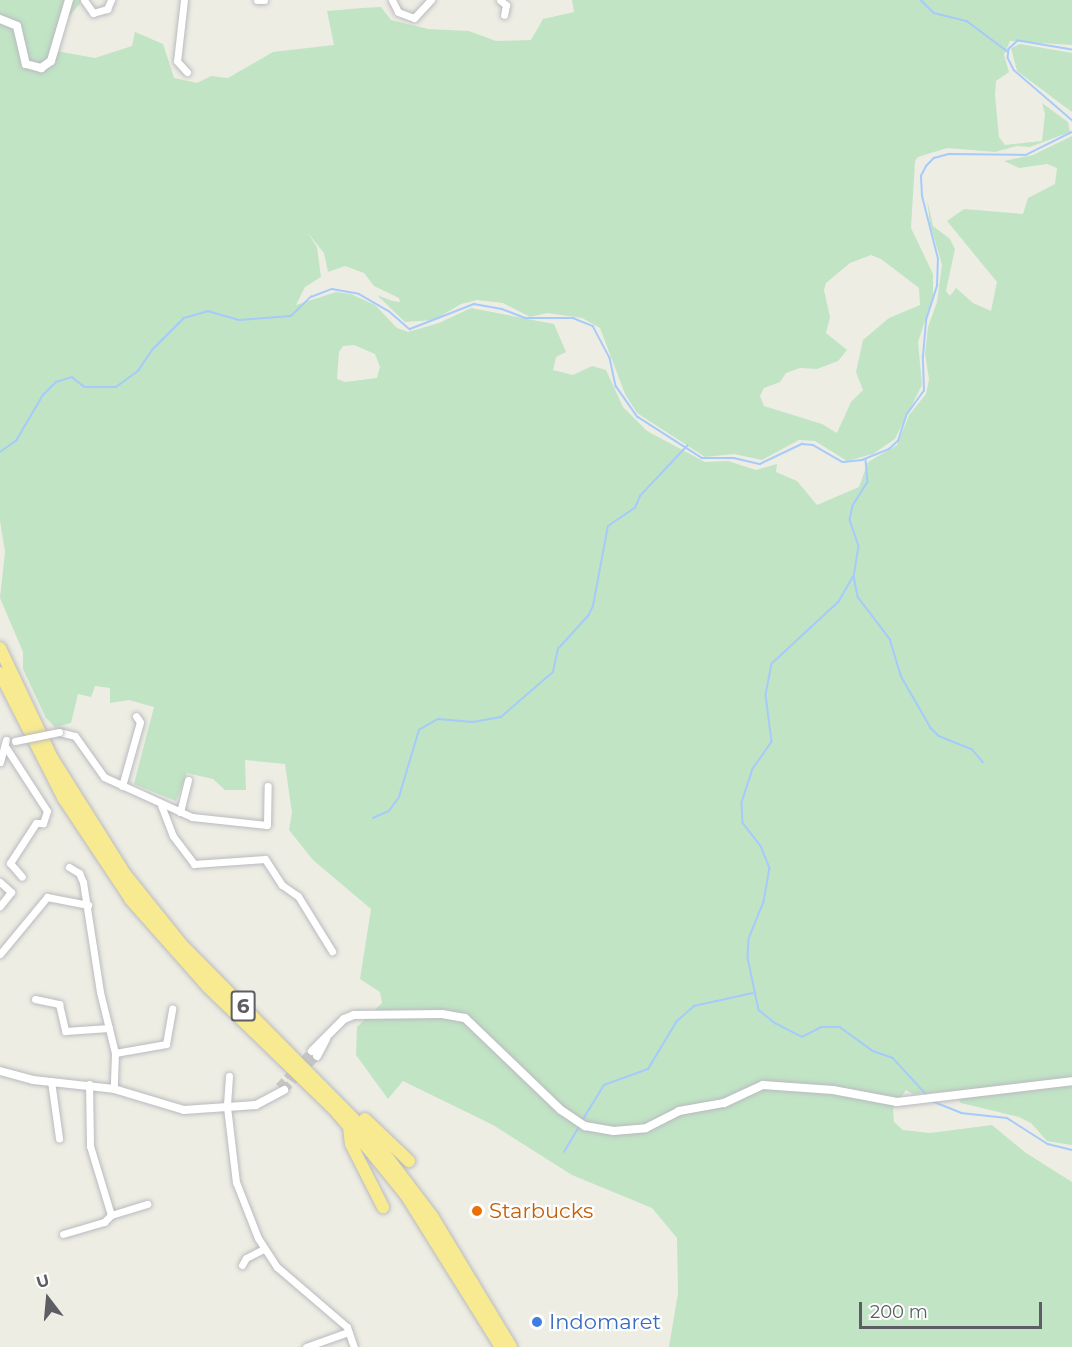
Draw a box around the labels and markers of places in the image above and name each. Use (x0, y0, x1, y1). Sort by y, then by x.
place label: Starbucks (489, 1198, 593, 1224)
marker: Starbucks (470, 1204, 484, 1218)
place label: Indomaret (549, 1309, 661, 1335)
marker: Indomaret (530, 1315, 544, 1329)

